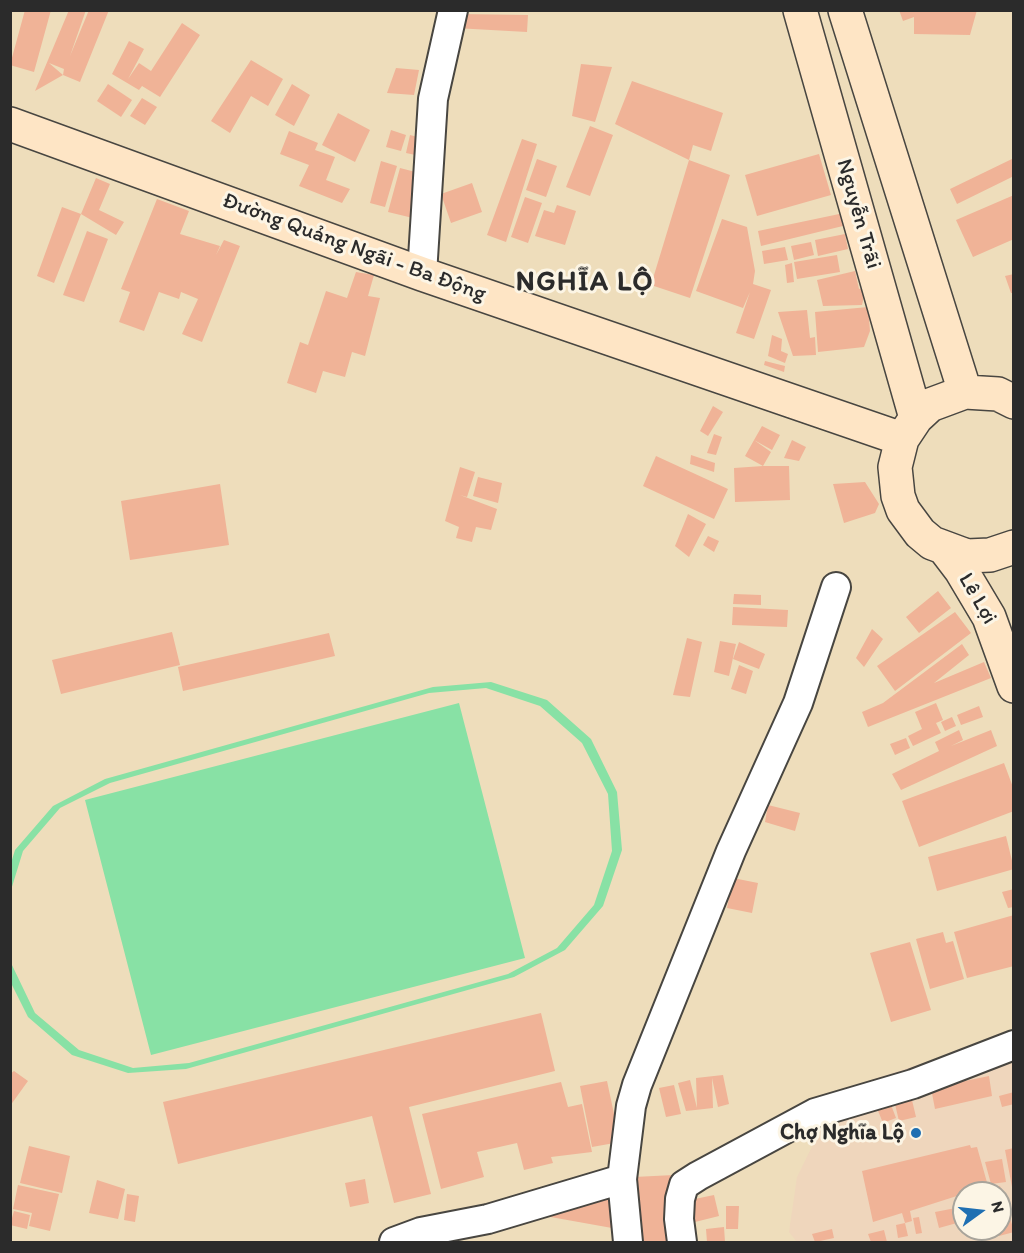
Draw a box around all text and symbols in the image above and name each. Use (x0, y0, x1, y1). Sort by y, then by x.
street label: Nguyễn Trãi (830, 156, 886, 272)
street label: Đường Quảng Ngãi - Ba Động (219, 188, 489, 308)
district label: NGHĨA LỘ (516, 266, 654, 300)
street label: Lê Lợi (952, 569, 1002, 629)
place label: Chợ Nghĩa Lộ (780, 1120, 904, 1146)
marker: Chợ Nghĩa Lộ (909, 1126, 923, 1140)
north arrow (952, 1181, 1012, 1241)
text: N (987, 1199, 1009, 1214)

